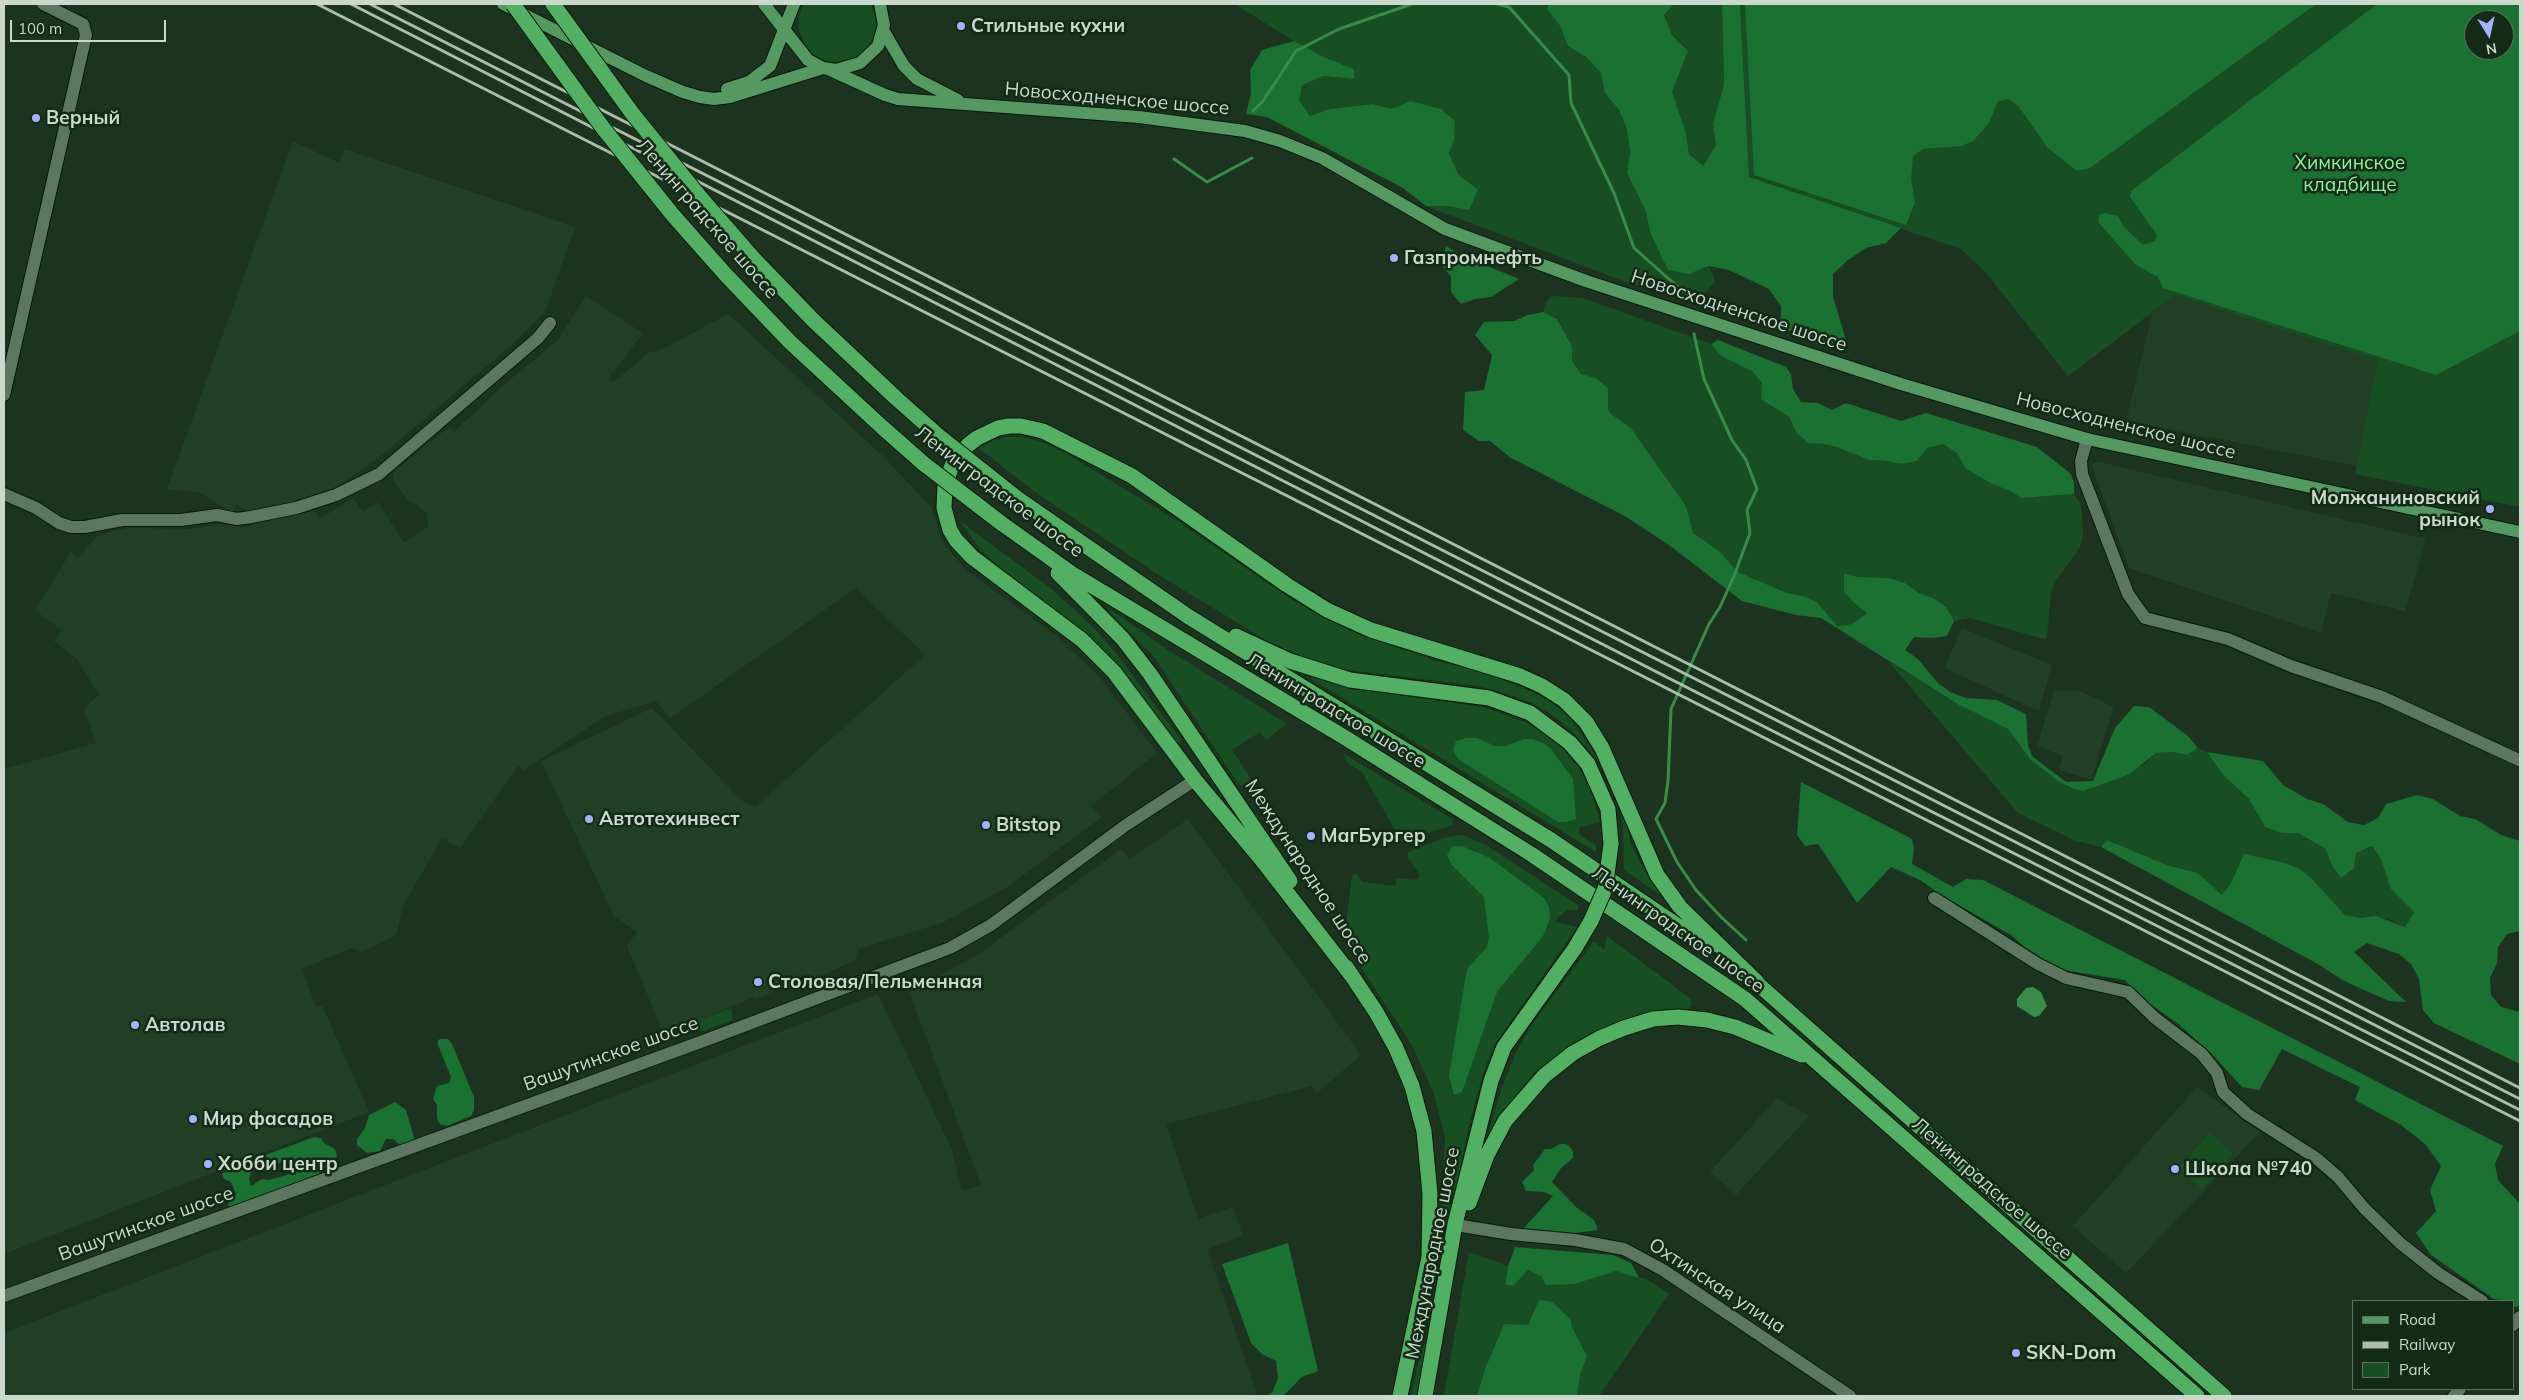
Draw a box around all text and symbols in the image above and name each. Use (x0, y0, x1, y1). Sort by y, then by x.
scale bar (12, 10, 169, 42)
north arrow (2464, 10, 2514, 60)
place label: Стильные кухни (971, 15, 1125, 37)
text: 100 m (18, 19, 62, 38)
marker: Стильные кухни (955, 20, 967, 32)
text: N (2485, 39, 2498, 59)
street label: Новосходненское шоссе (1004, 78, 1230, 120)
place label: Верный (46, 107, 120, 129)
marker: Верный (30, 112, 42, 124)
street label: Ленинградское шоссе (631, 134, 783, 304)
park label: Химкинское кладбище (2295, 152, 2405, 196)
place label: Газпромнефть (1404, 247, 1542, 269)
marker: Газпромнефть (1388, 252, 1400, 264)
street label: Новосходненское шоссе (1628, 265, 1850, 357)
street label: Новосходненское шоссе (2014, 388, 2238, 464)
street label: Ленинградское шоссе (910, 421, 1088, 563)
place label: Молжаниновский рынок (2311, 487, 2480, 531)
marker: Молжаниновский рынок (2484, 503, 2496, 515)
street label: Ленинградское шоссе (1242, 648, 1430, 774)
street label: Международное шоссе (1240, 776, 1376, 968)
place label: Автотехинвест (599, 808, 739, 830)
marker: Автотехинвест (583, 813, 595, 825)
place label: Bitstop (996, 814, 1061, 836)
marker: Bitstop (980, 819, 992, 831)
place label: МагБургер (1321, 825, 1426, 847)
marker: МагБургер (1305, 830, 1317, 842)
street label: Ленинградское шоссе (1588, 862, 1768, 998)
place label: Столовая/Пельменная (768, 971, 982, 993)
marker: Столовая/Пельменная (752, 976, 764, 988)
street label: Вашутинское шоссе (521, 1012, 701, 1096)
place label: Автолав (145, 1014, 225, 1036)
marker: Автолав (129, 1019, 141, 1031)
place label: Мир фасадов (203, 1108, 333, 1130)
marker: Мир фасадов (187, 1113, 199, 1125)
street label: Ленинградское шоссе (1907, 1113, 2077, 1265)
street label: Международное шоссе (1401, 1145, 1465, 1361)
place label: Хобби центр (218, 1153, 338, 1175)
marker: Хобби центр (202, 1158, 214, 1170)
place label: Школа №740 (2185, 1158, 2312, 1180)
marker: Школа №740 (2169, 1163, 2181, 1175)
street label: Вашутинское шоссе (56, 1182, 236, 1266)
street label: Охтинская улица (1644, 1233, 1790, 1339)
legend (2352, 1300, 2514, 1390)
text: Road (2399, 1310, 2436, 1329)
text: Railway (2399, 1335, 2455, 1354)
place label: SKN-Dom (2026, 1342, 2116, 1364)
marker: SKN-Dom (2010, 1347, 2022, 1359)
text: Park (2399, 1360, 2431, 1379)

